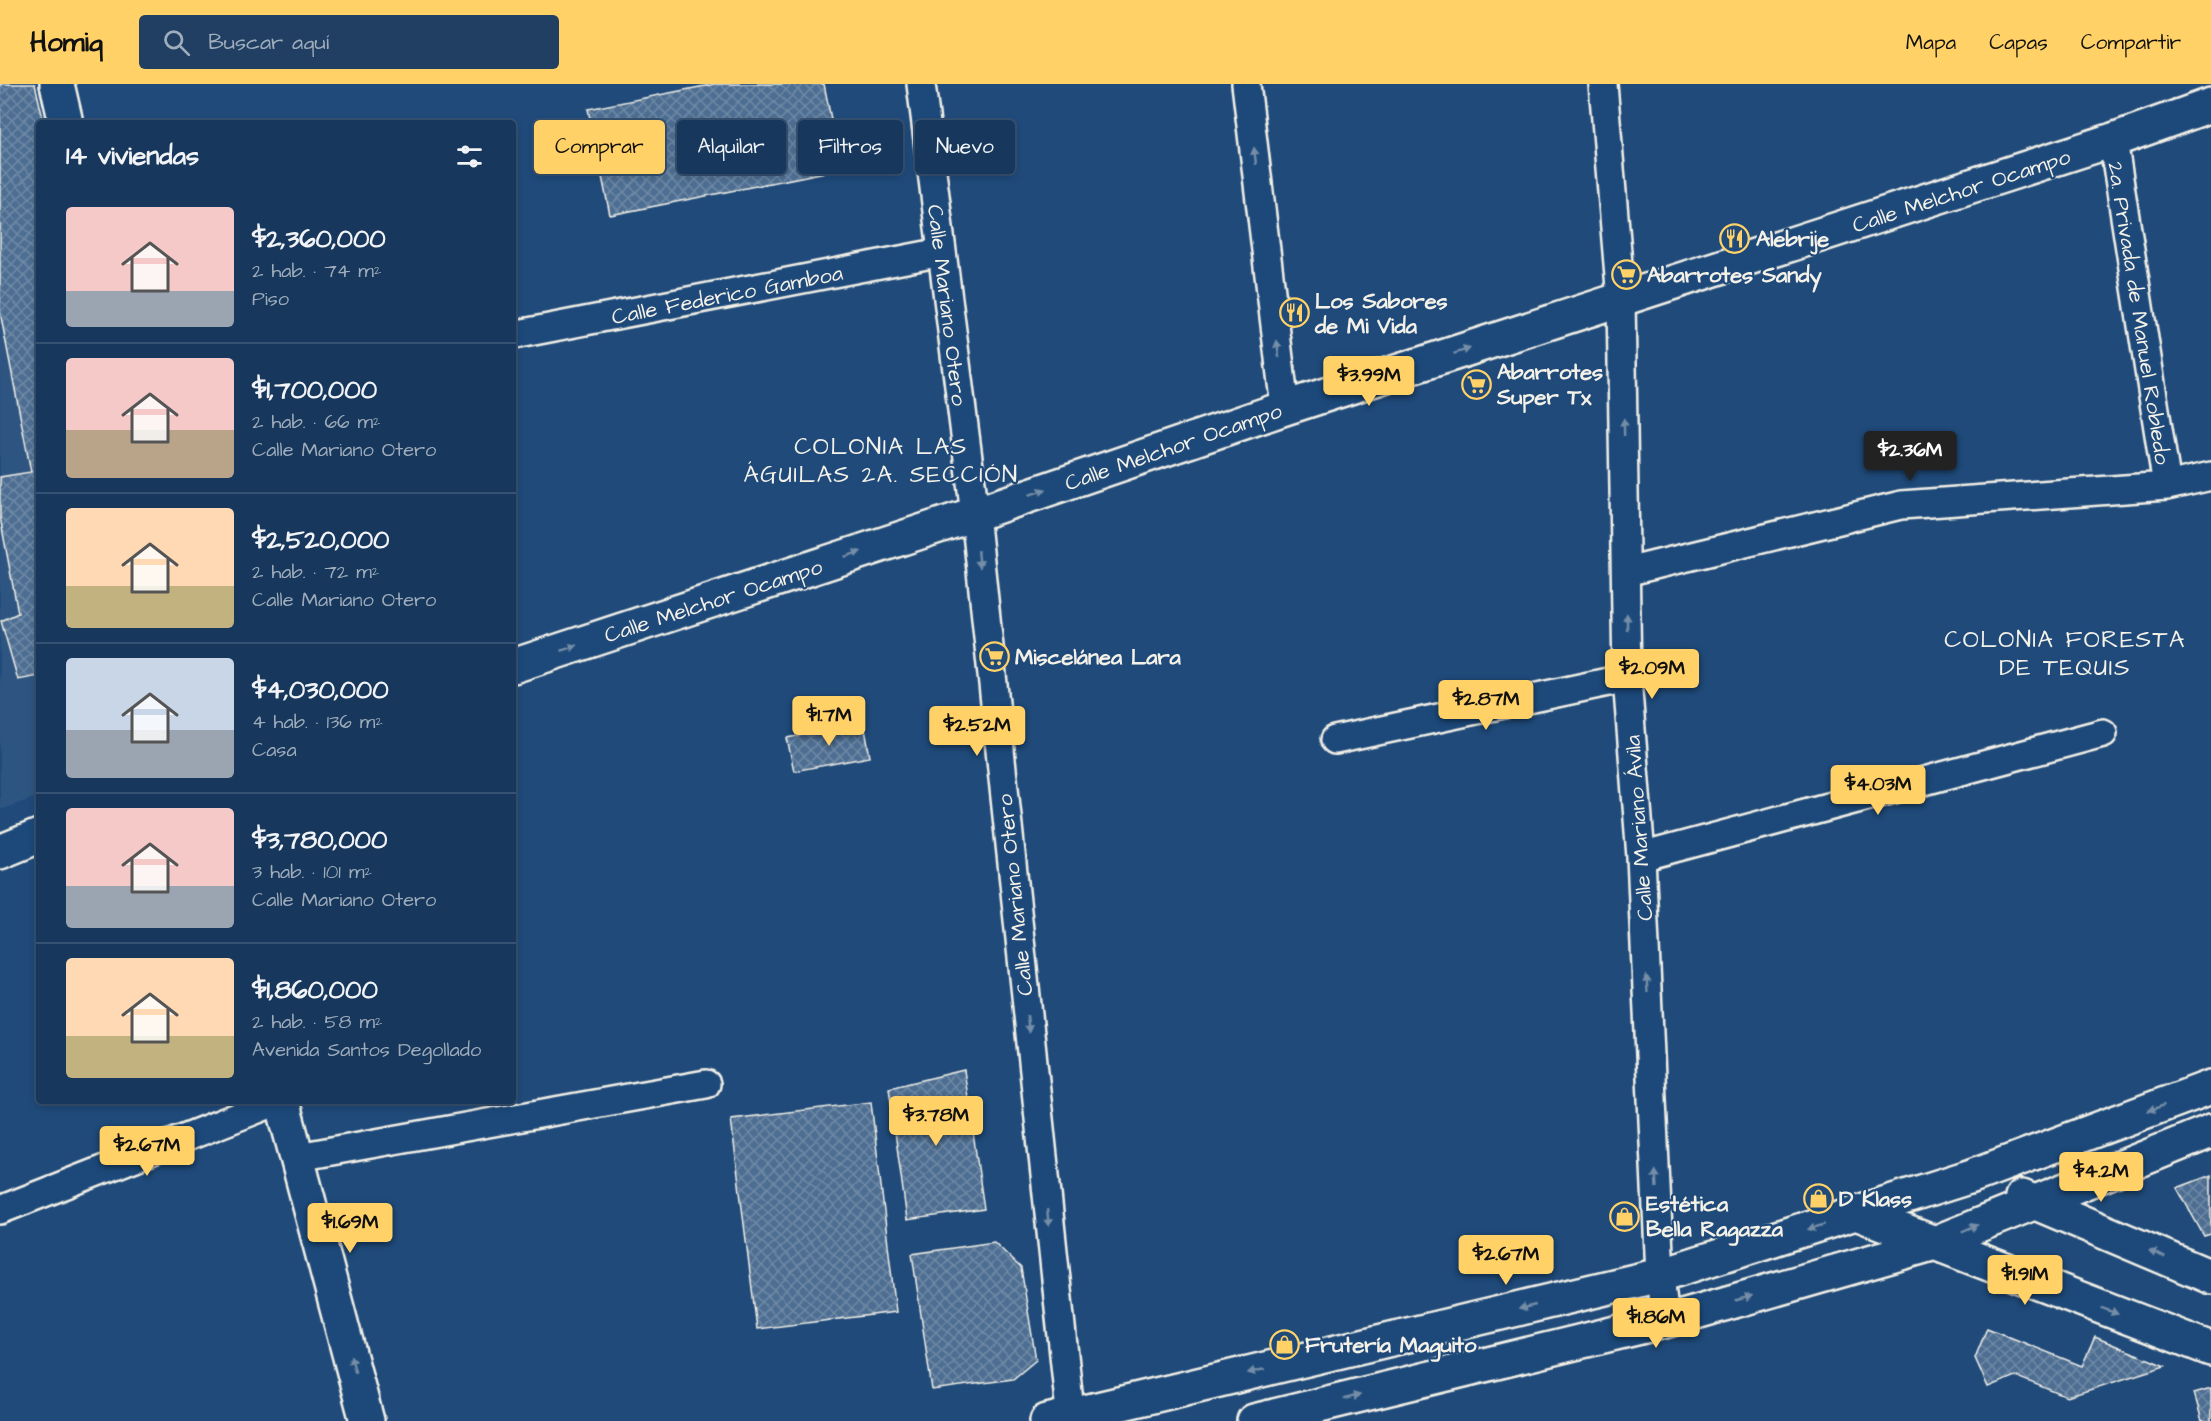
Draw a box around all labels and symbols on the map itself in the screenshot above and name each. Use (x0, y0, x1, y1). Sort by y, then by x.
street label: Calle Melchor Ocampo (1848, 141, 2075, 241)
one-way arrow (1250, 146, 1260, 165)
street label: 2a. Privada de Manuel Robledo (2099, 160, 2178, 467)
street label: Calle Mariano Otero (919, 203, 974, 408)
restaurant icon: Alebrije (1719, 222, 1751, 254)
place label: Alebrije (1756, 224, 1829, 255)
street label: Calle Federico Gamboa (609, 258, 845, 333)
supermarket icon: Abarrotes Sandy (1610, 258, 1642, 290)
place label: Abarrotes Sandy (1647, 260, 1823, 293)
place label: Los Sabores de Mi Vida (1314, 286, 1448, 342)
restaurant icon: Los Sabores de Mi Vida (1278, 297, 1310, 329)
one-way arrow (1273, 340, 1283, 359)
one-way arrow (1453, 346, 1471, 355)
pin: $3.99M (1320, 356, 1418, 407)
place label: Abarrotes Super Tx (1496, 357, 1603, 413)
supermarket icon: Abarrotes Super Tx (1460, 368, 1492, 400)
street label: Calle Melchor Ocampo (1061, 395, 1287, 499)
one-way arrow (1619, 417, 1628, 436)
district label: COLONIA LAS ÁGUILAS 2A. SECCIÓN (743, 430, 1019, 492)
pin: $2.36M (1861, 431, 1959, 482)
one-way arrow (1029, 487, 1047, 496)
one-way arrow (844, 549, 862, 558)
one-way arrow (974, 549, 984, 568)
street label: Calle Melchor Ocampo (600, 551, 827, 651)
one-way arrow (1622, 612, 1632, 631)
district label: COLONIA FORESTA DE TEQUIS (1944, 623, 2186, 685)
supermarket icon: Miscelánea Lara (978, 640, 1010, 672)
place label: Miscelánea Lara (1015, 642, 1182, 673)
one-way arrow (560, 643, 578, 652)
pin: $2.09M (1603, 649, 1701, 700)
pin: $2.87M (1437, 680, 1535, 731)
pin: $1.7M (787, 696, 871, 747)
pin: $2.52M (928, 706, 1026, 757)
street label: Calle Mariano Ávila (1618, 734, 1661, 922)
pin: $4.03M (1829, 765, 1927, 816)
street label: Calle Mariano Otero (989, 792, 1042, 997)
one-way arrow (1643, 974, 1652, 993)
one-way arrow (1023, 1015, 1033, 1034)
pin: $3.78M (887, 1096, 985, 1147)
one-way arrow (2147, 1103, 2165, 1113)
pin: $2.67M (98, 1126, 196, 1177)
pin: $4.2M (2059, 1152, 2143, 1203)
one-way arrow (1651, 1169, 1660, 1188)
shop icon: D Klass (1802, 1182, 1834, 1214)
place label: D Klass (1839, 1184, 1912, 1215)
place label: Estética Bella Ragazza (1646, 1189, 1784, 1246)
shop icon: Estética Bella Ragazza (1609, 1200, 1641, 1232)
pin: $1.69M (301, 1203, 399, 1254)
one-way arrow (1043, 1209, 1053, 1228)
one-way arrow (1807, 1223, 1825, 1232)
one-way arrow (1962, 1223, 1980, 1233)
pin: $2.67M (1457, 1235, 1555, 1286)
one-way arrow (2148, 1249, 2166, 1258)
pin: $1.91M (1976, 1255, 2074, 1306)
one-way arrow (1735, 1293, 1753, 1302)
pin: $1.86M (1607, 1298, 1705, 1349)
one-way arrow (1518, 1302, 1537, 1312)
one-way arrow (2101, 1306, 2119, 1316)
shop icon: Frutería Maguito (1268, 1328, 1300, 1360)
place label: Frutería Maguito (1305, 1330, 1477, 1362)
one-way arrow (347, 1355, 357, 1374)
one-way arrow (1247, 1367, 1265, 1377)
one-way arrow (1343, 1392, 1361, 1402)

